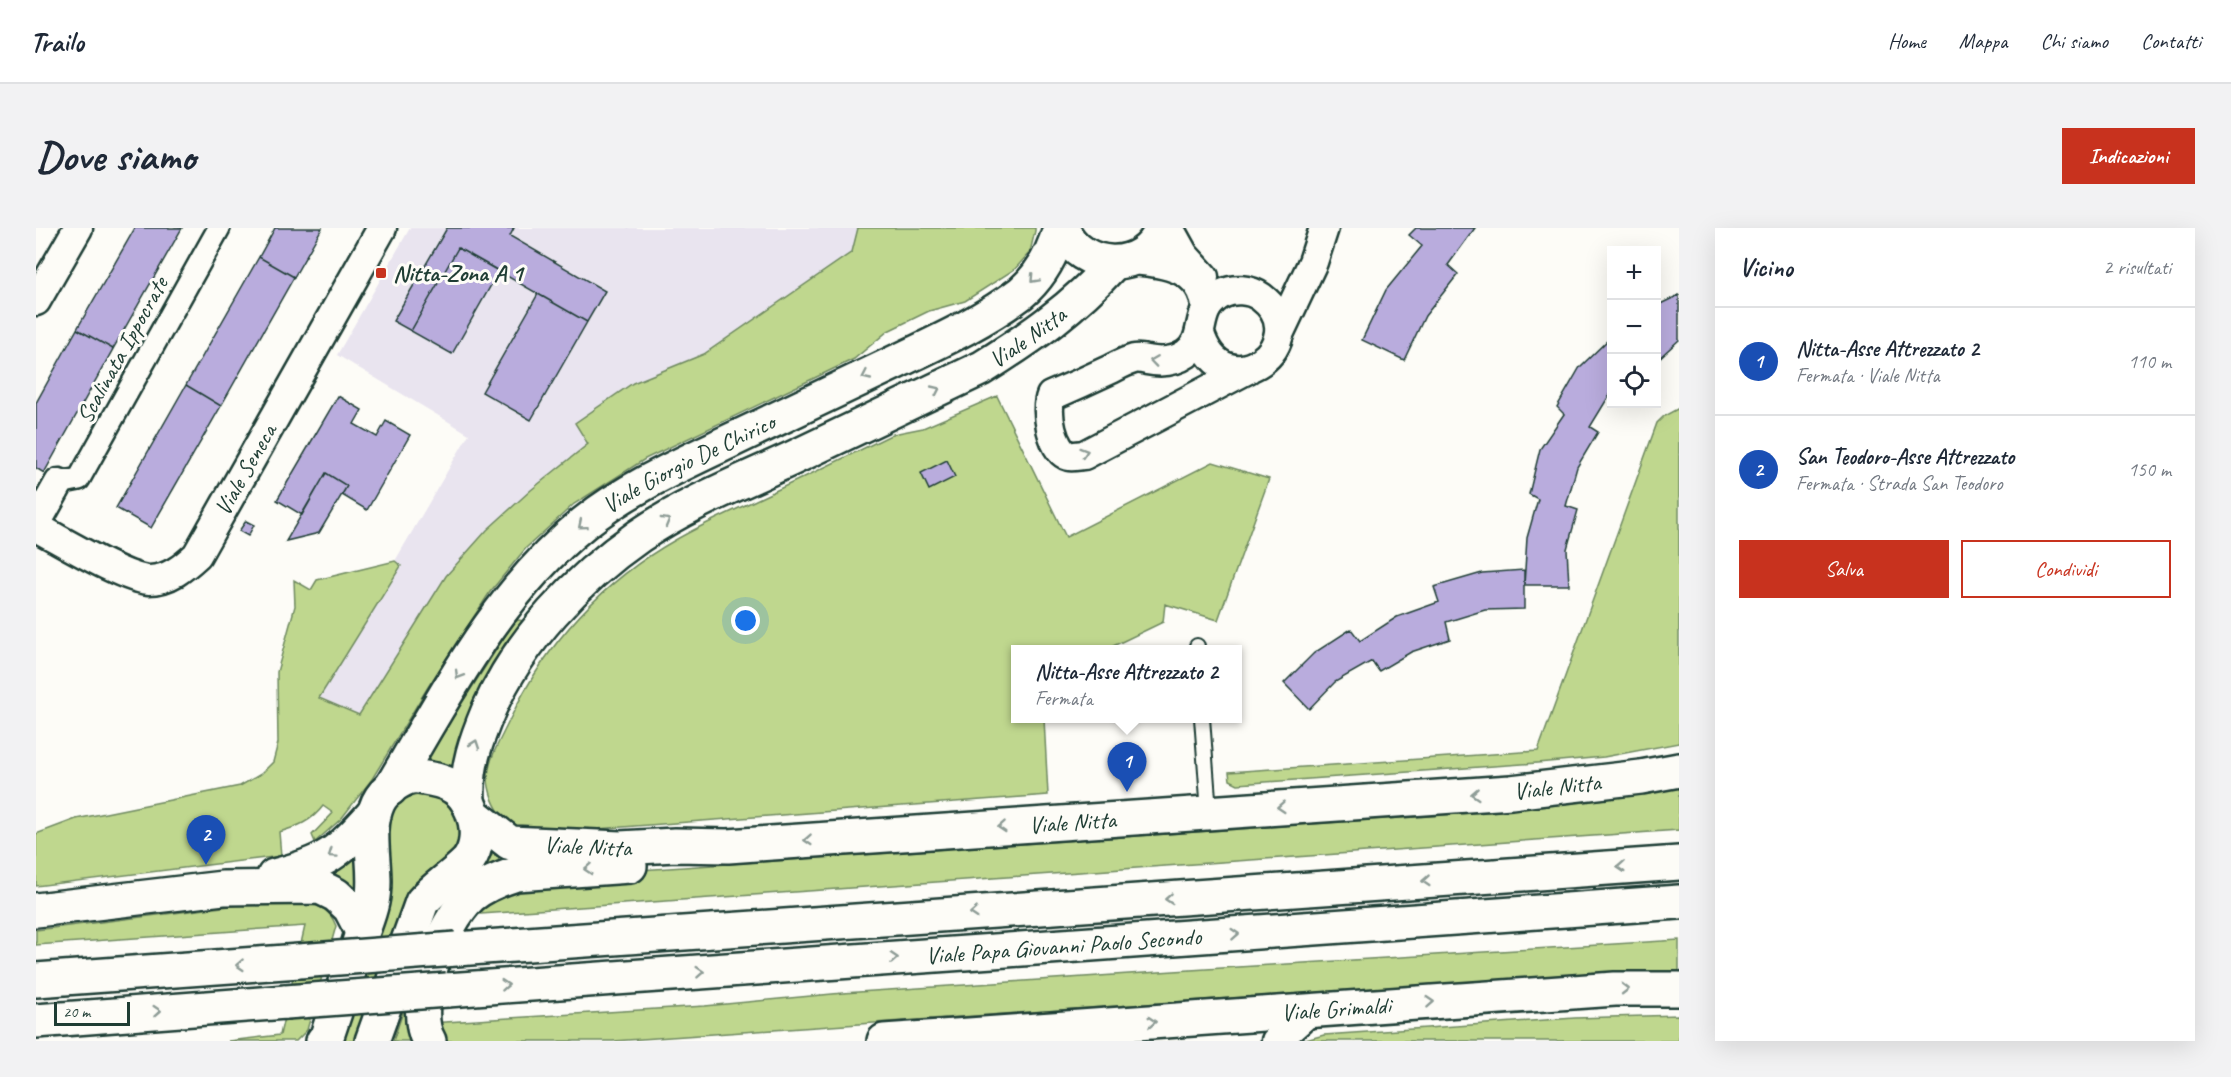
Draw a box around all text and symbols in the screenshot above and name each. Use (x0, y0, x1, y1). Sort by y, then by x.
text: Trailo (30, 24, 84, 59)
text: Home (1888, 28, 1926, 54)
text: Mappa (1959, 28, 2007, 54)
text: Chi siamo (2040, 28, 2108, 54)
text: Contatti (2141, 28, 2201, 54)
button: Indicazioni (2062, 128, 2195, 184)
text: Dove siamo (36, 130, 195, 183)
map controls (1607, 246, 1661, 408)
button: + (1607, 246, 1661, 300)
text: Vicino (1739, 251, 1793, 284)
text: 2 risultati (2103, 255, 2171, 280)
place label: Nitta-Zona A 1 (393, 258, 526, 288)
marker: Nitta-Zona A 1 (374, 266, 388, 280)
street label: Scalinata Ippocrate (69, 270, 176, 428)
one-way arrow (1030, 272, 1041, 283)
street label: Viale Nitta (984, 299, 1073, 375)
button: − (1607, 300, 1661, 354)
text: Nitta-Asse Attrezzato 2 (1796, 335, 1979, 363)
text: 1 (1754, 349, 1763, 374)
text: 110 m (2128, 349, 2171, 374)
button: locate (1607, 354, 1661, 408)
one-way arrow (1150, 355, 1159, 367)
text: Fermata · Viale Nitta (1796, 363, 1940, 388)
one-way arrow (861, 369, 872, 381)
one-way arrow (930, 385, 941, 397)
street label: Viale Giorgio De Chirico (597, 406, 782, 520)
street label: Viale Seneca (208, 417, 284, 521)
text: San Teodoro-Asse Attrezzato (1796, 443, 2014, 471)
one-way arrow (1078, 447, 1089, 459)
text: 2 (1754, 457, 1763, 482)
text: 150 m (2128, 457, 2171, 482)
text: Fermata · Strada San Teodoro (1796, 471, 2002, 496)
one-way arrow (660, 516, 670, 528)
one-way arrow (578, 518, 589, 529)
button: Salva (1739, 540, 1949, 598)
button: Condividi (1961, 540, 2171, 598)
your location (731, 606, 760, 635)
popup (1011, 645, 1242, 723)
text: Nitta-Asse Attrezzato 2 (1035, 658, 1218, 686)
one-way arrow (455, 669, 467, 679)
text: Fermata (1035, 686, 1093, 711)
one-way arrow (468, 739, 481, 749)
pin: 1 (1108, 742, 1146, 792)
street label: Viale Nitta (1512, 767, 1603, 807)
one-way arrow (1471, 787, 1480, 800)
one-way arrow (1276, 801, 1285, 814)
street label: Viale Nitta (1028, 804, 1118, 840)
pin: 2 (186, 816, 226, 865)
one-way arrow (998, 820, 1007, 833)
street label: Viale Nitta (543, 830, 633, 863)
one-way arrow (803, 833, 812, 846)
one-way arrow (328, 847, 339, 858)
one-way arrow (1616, 860, 1625, 873)
one-way arrow (584, 863, 593, 876)
one-way arrow (1422, 874, 1431, 887)
one-way arrow (1164, 892, 1173, 905)
one-way arrow (970, 906, 979, 919)
street label: Viale Papa Giovanni Paolo Secondo (925, 921, 1204, 971)
one-way arrow (1231, 927, 1240, 940)
one-way arrow (890, 951, 899, 964)
one-way arrow (236, 958, 245, 971)
one-way arrow (695, 965, 704, 978)
one-way arrow (501, 979, 510, 992)
one-way arrow (1621, 983, 1630, 995)
street label: Viale Grimaldi (1280, 990, 1395, 1028)
one-way arrow (1426, 996, 1435, 1009)
scale bar (54, 999, 130, 1026)
text: 20 m (63, 1002, 90, 1022)
one-way arrow (153, 1005, 162, 1018)
one-way arrow (1148, 1015, 1157, 1028)

